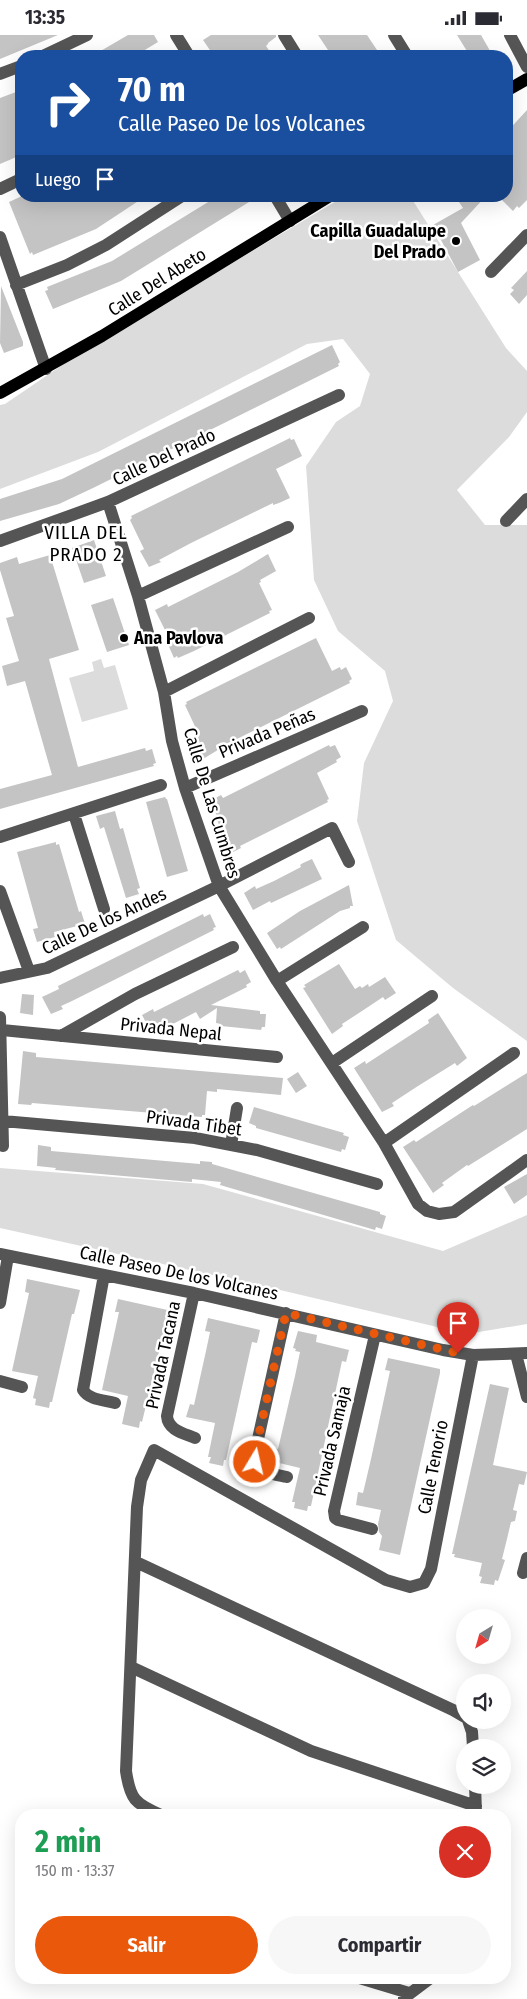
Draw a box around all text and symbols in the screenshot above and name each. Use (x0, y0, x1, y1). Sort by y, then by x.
text: 13:35 (25, 6, 65, 29)
text: 70 m (118, 68, 186, 110)
icon: right (35, 70, 100, 135)
text: Calle Paseo De los Volcanes (118, 110, 365, 137)
icon: arrive (91, 165, 119, 193)
text: Luego (35, 168, 81, 191)
place label: Capilla Guadalupe Del Prado (310, 220, 446, 263)
marker: Capilla Guadalupe Del Prado (450, 235, 462, 247)
street label: Calle Del Abeto (104, 243, 210, 321)
street label: Calle Del Prado (109, 424, 219, 490)
district label: VILLA DEL PRADO 2 (44, 521, 128, 566)
place label: Ana Pavlova (133, 627, 223, 649)
marker: Ana Pavlova (118, 632, 130, 644)
street label: Privada Peñas (215, 703, 319, 763)
street label: Calle De Las Cumbres (179, 725, 245, 881)
street label: Calle De los Andes (38, 882, 170, 959)
street label: Privada Nepal (119, 1013, 223, 1045)
street label: Privada Tibet (145, 1105, 243, 1141)
street label: Calle Paseo De los Volcanes (78, 1241, 281, 1305)
street label: Privada Tacana (141, 1299, 185, 1411)
pin (437, 1302, 479, 1353)
icon: arrive (444, 1309, 472, 1337)
street label: Privada Samaja (309, 1383, 355, 1498)
street label: Calle Tenorio (413, 1418, 453, 1516)
position arrow (228, 1435, 280, 1487)
north arrow (456, 1609, 511, 1664)
map controls (456, 1609, 511, 1794)
button: sound (456, 1674, 511, 1729)
button: layers (456, 1739, 511, 1794)
text: 2 min (35, 1824, 102, 1860)
button: close (439, 1826, 491, 1878)
text: 150 m · 13:37 (35, 1861, 115, 1880)
button: Salir (35, 1916, 258, 1974)
button: Compartir (268, 1916, 491, 1974)

